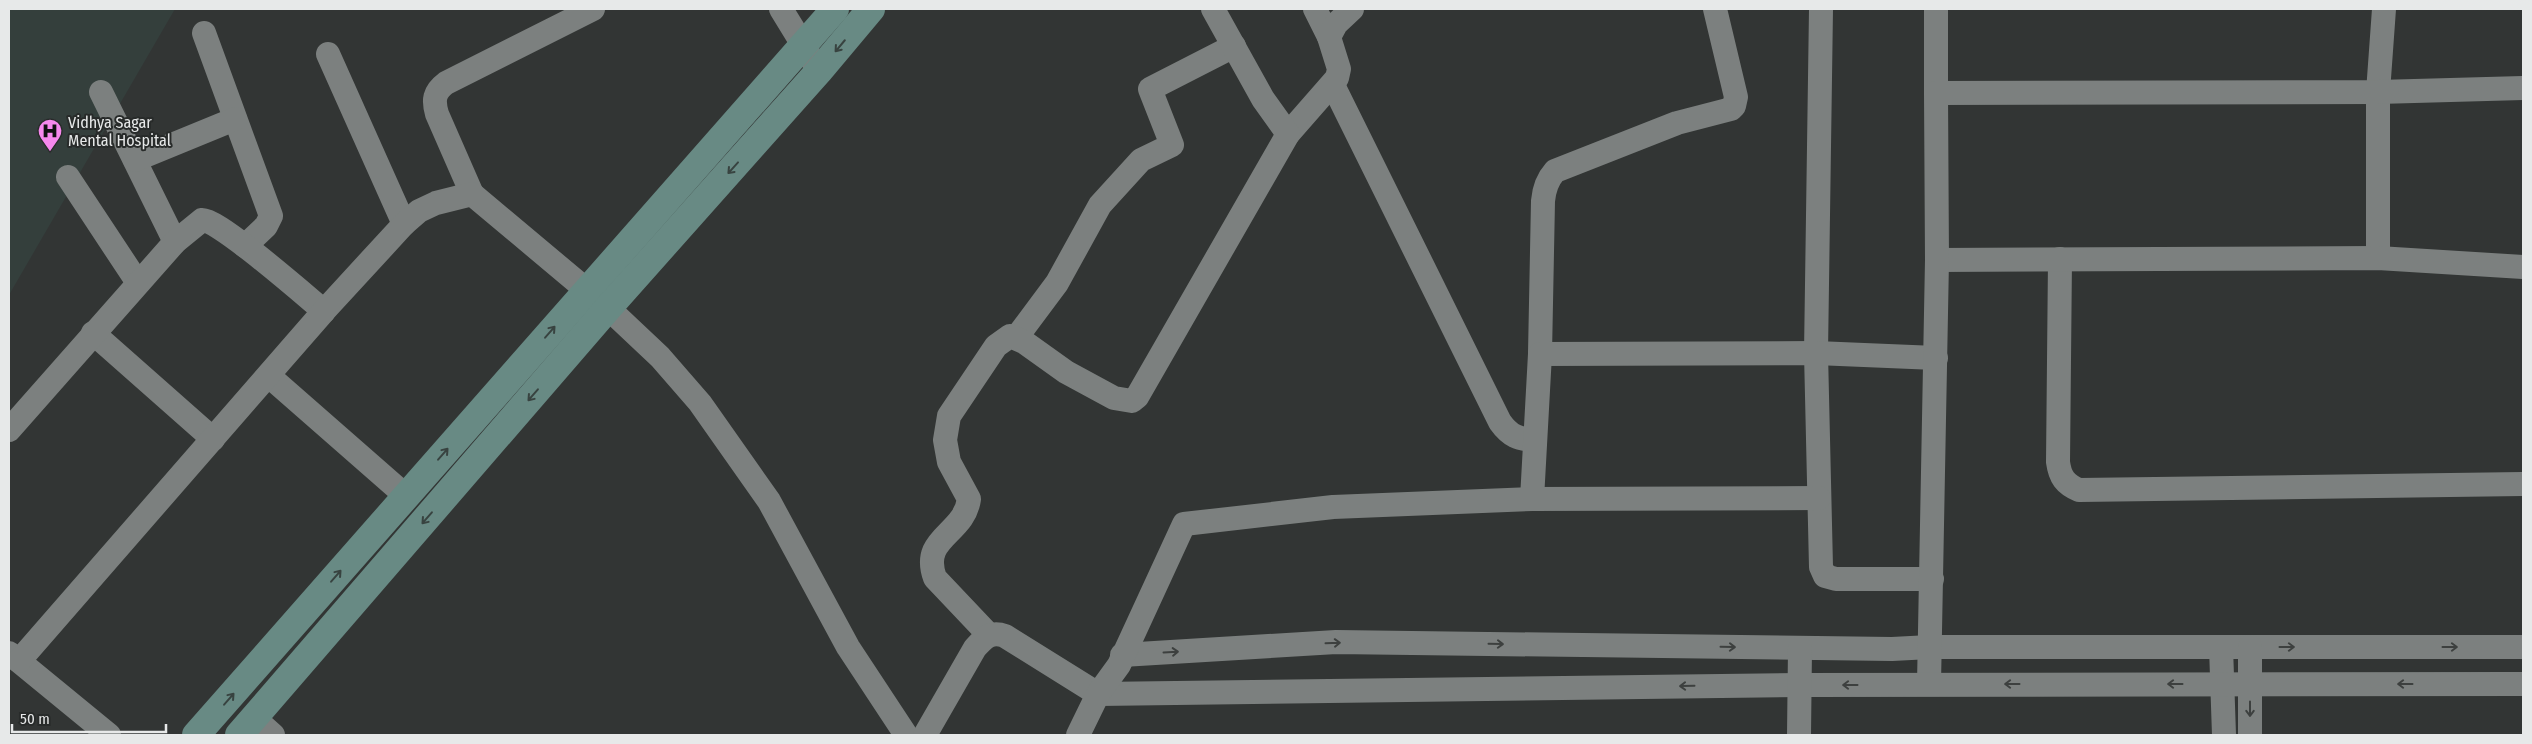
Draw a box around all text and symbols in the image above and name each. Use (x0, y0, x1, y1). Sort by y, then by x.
one-way arrow (835, 39, 846, 52)
place label: Vidhya Sagar Mental Hospital (68, 113, 171, 150)
hospital icon: Vidhya Sagar Mental Hospital (37, 118, 63, 152)
one-way arrow (727, 162, 738, 175)
one-way arrow (544, 326, 556, 339)
one-way arrow (527, 389, 538, 402)
one-way arrow (437, 448, 449, 461)
one-way arrow (421, 512, 432, 525)
one-way arrow (330, 570, 341, 583)
one-way arrow (1325, 638, 1341, 648)
one-way arrow (1488, 640, 1504, 649)
one-way arrow (1720, 642, 1736, 652)
one-way arrow (2279, 642, 2295, 652)
one-way arrow (2442, 642, 2458, 652)
one-way arrow (1163, 647, 1179, 656)
one-way arrow (2004, 679, 2020, 689)
one-way arrow (2167, 679, 2183, 689)
one-way arrow (2397, 679, 2413, 689)
one-way arrow (1842, 680, 1858, 690)
one-way arrow (1679, 681, 1696, 691)
one-way arrow (223, 692, 234, 705)
one-way arrow (2245, 700, 2255, 717)
scale bar (12, 702, 166, 734)
text: 50 m (20, 710, 50, 728)

